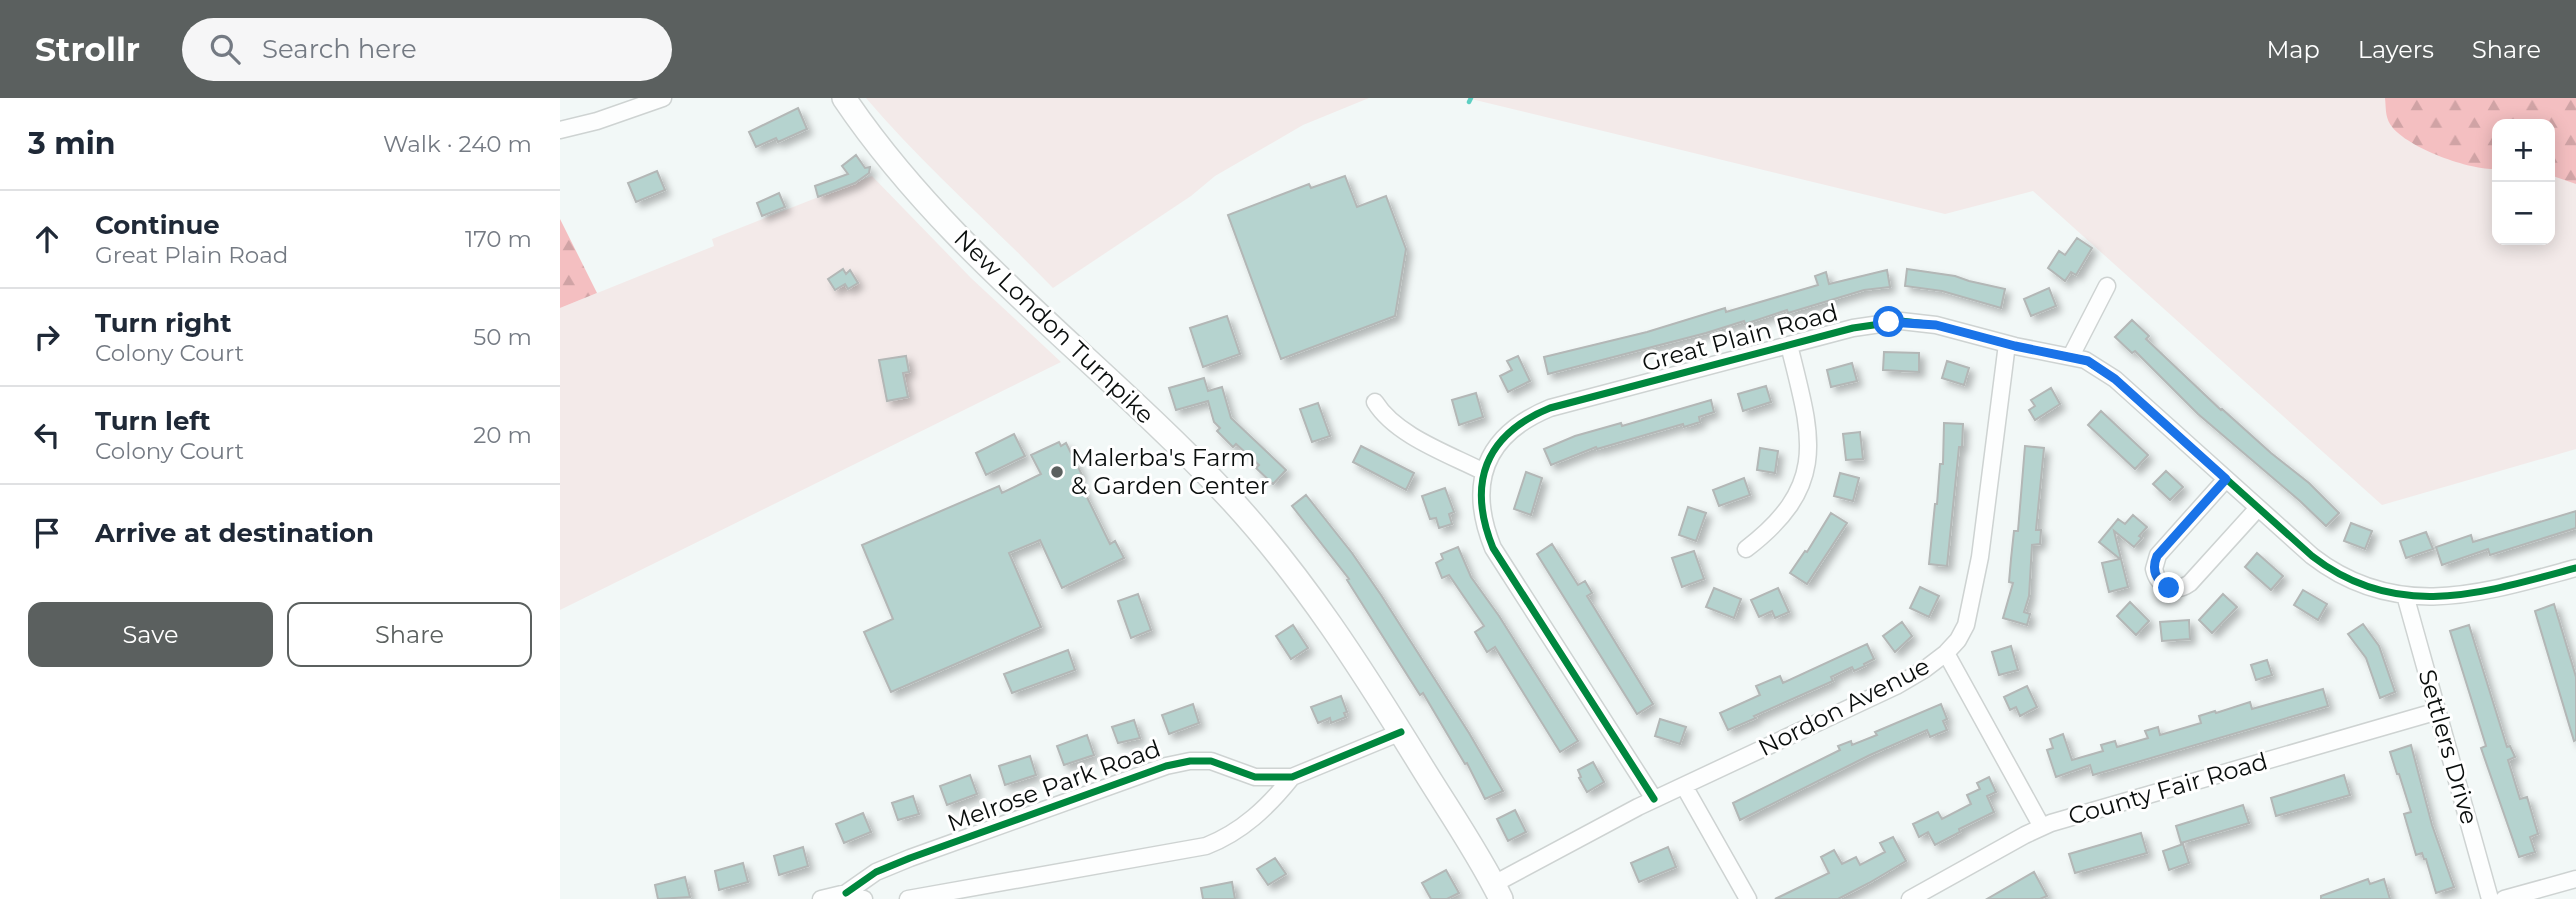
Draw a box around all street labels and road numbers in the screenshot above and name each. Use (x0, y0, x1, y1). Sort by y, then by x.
street label: New London Turnpike (948, 224, 1160, 430)
street label: Great Plain Road (1639, 297, 1841, 378)
street label: Nordon Avenue (1753, 651, 1934, 762)
street label: Settlers Drive (2413, 666, 2484, 828)
street label: Melrose Park Road (943, 733, 1164, 838)
street label: County Fair Road (2065, 746, 2271, 831)

